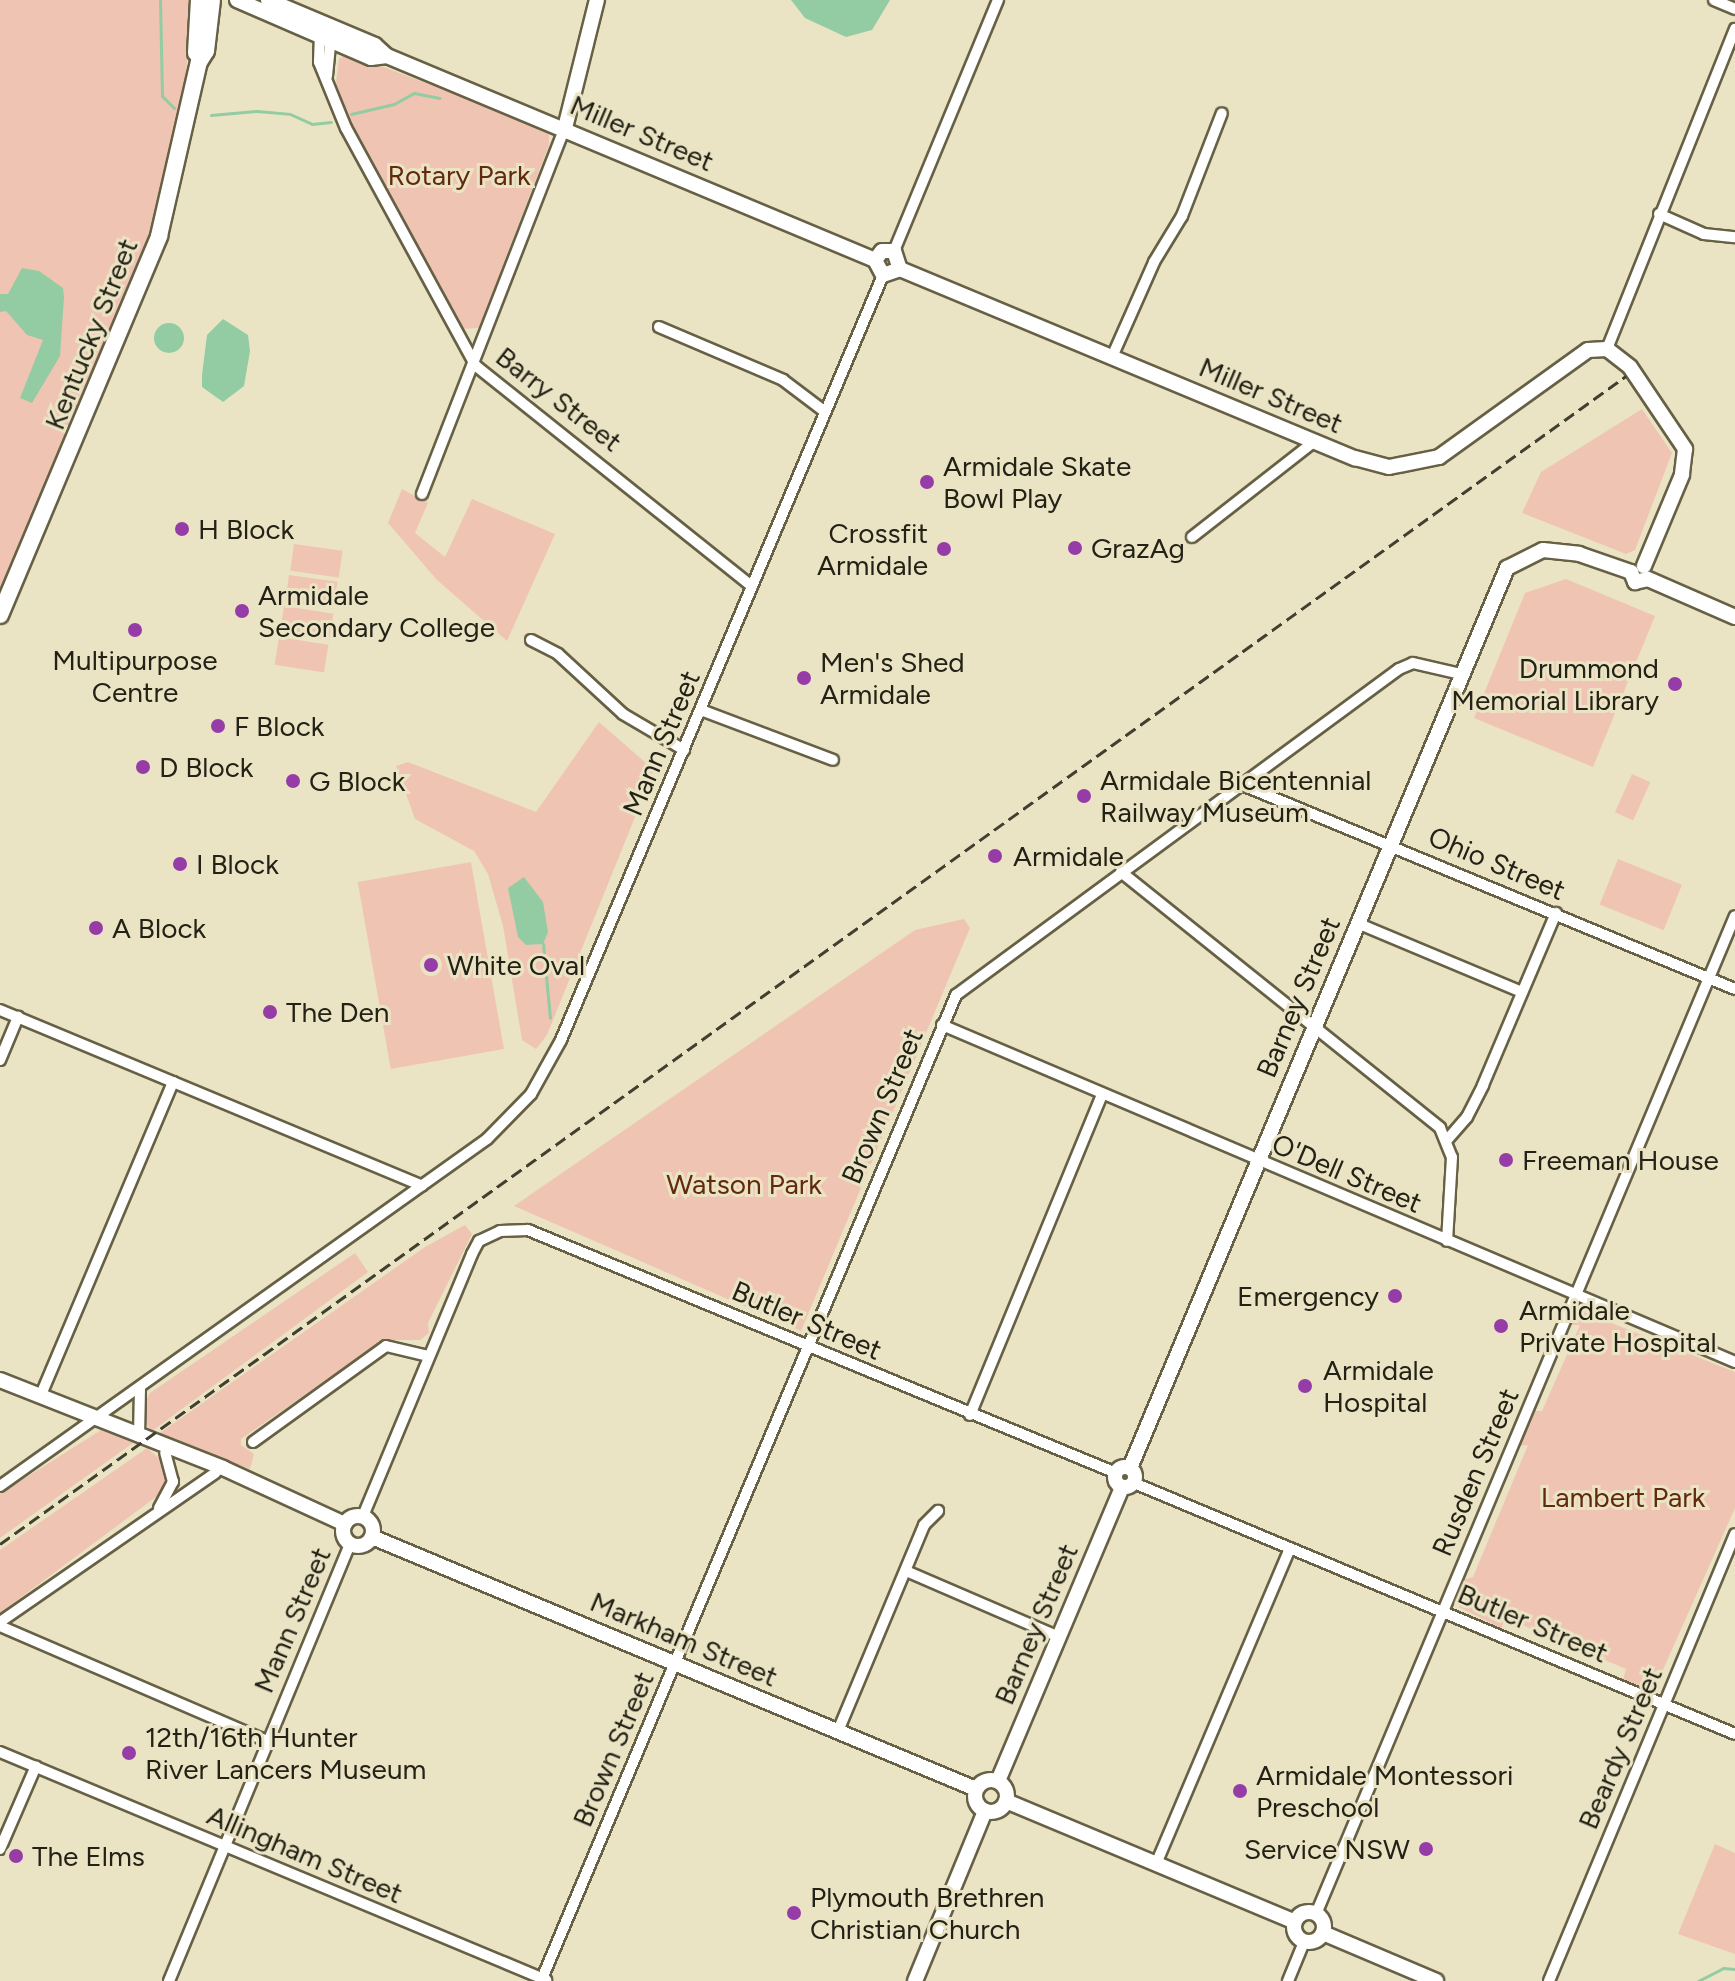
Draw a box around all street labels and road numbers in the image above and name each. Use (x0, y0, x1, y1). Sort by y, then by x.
street label: Miller Street (565, 88, 719, 178)
street label: Kentucky Street (37, 234, 145, 434)
street label: Barry Street (489, 339, 629, 459)
street label: Miller Street (1194, 350, 1348, 440)
street label: Mann Street (615, 665, 707, 821)
street label: Ohio Street (1424, 819, 1570, 907)
street label: Barney Street (1249, 912, 1347, 1082)
street label: Brown Street (834, 1023, 930, 1189)
street label: O'Dell Street (1267, 1126, 1427, 1220)
street label: Butler Street (727, 1273, 887, 1367)
street label: Rusden Street (1425, 1383, 1525, 1561)
street label: Barney Street (987, 1539, 1085, 1709)
street label: Mann Street (246, 1542, 338, 1698)
street label: Butler Street (1453, 1576, 1613, 1670)
street label: Markham Street (585, 1584, 783, 1694)
street label: Beardy Street (1571, 1662, 1669, 1834)
street label: Brown Street (565, 1666, 661, 1832)
street label: Allingham Street (202, 1798, 408, 1910)

